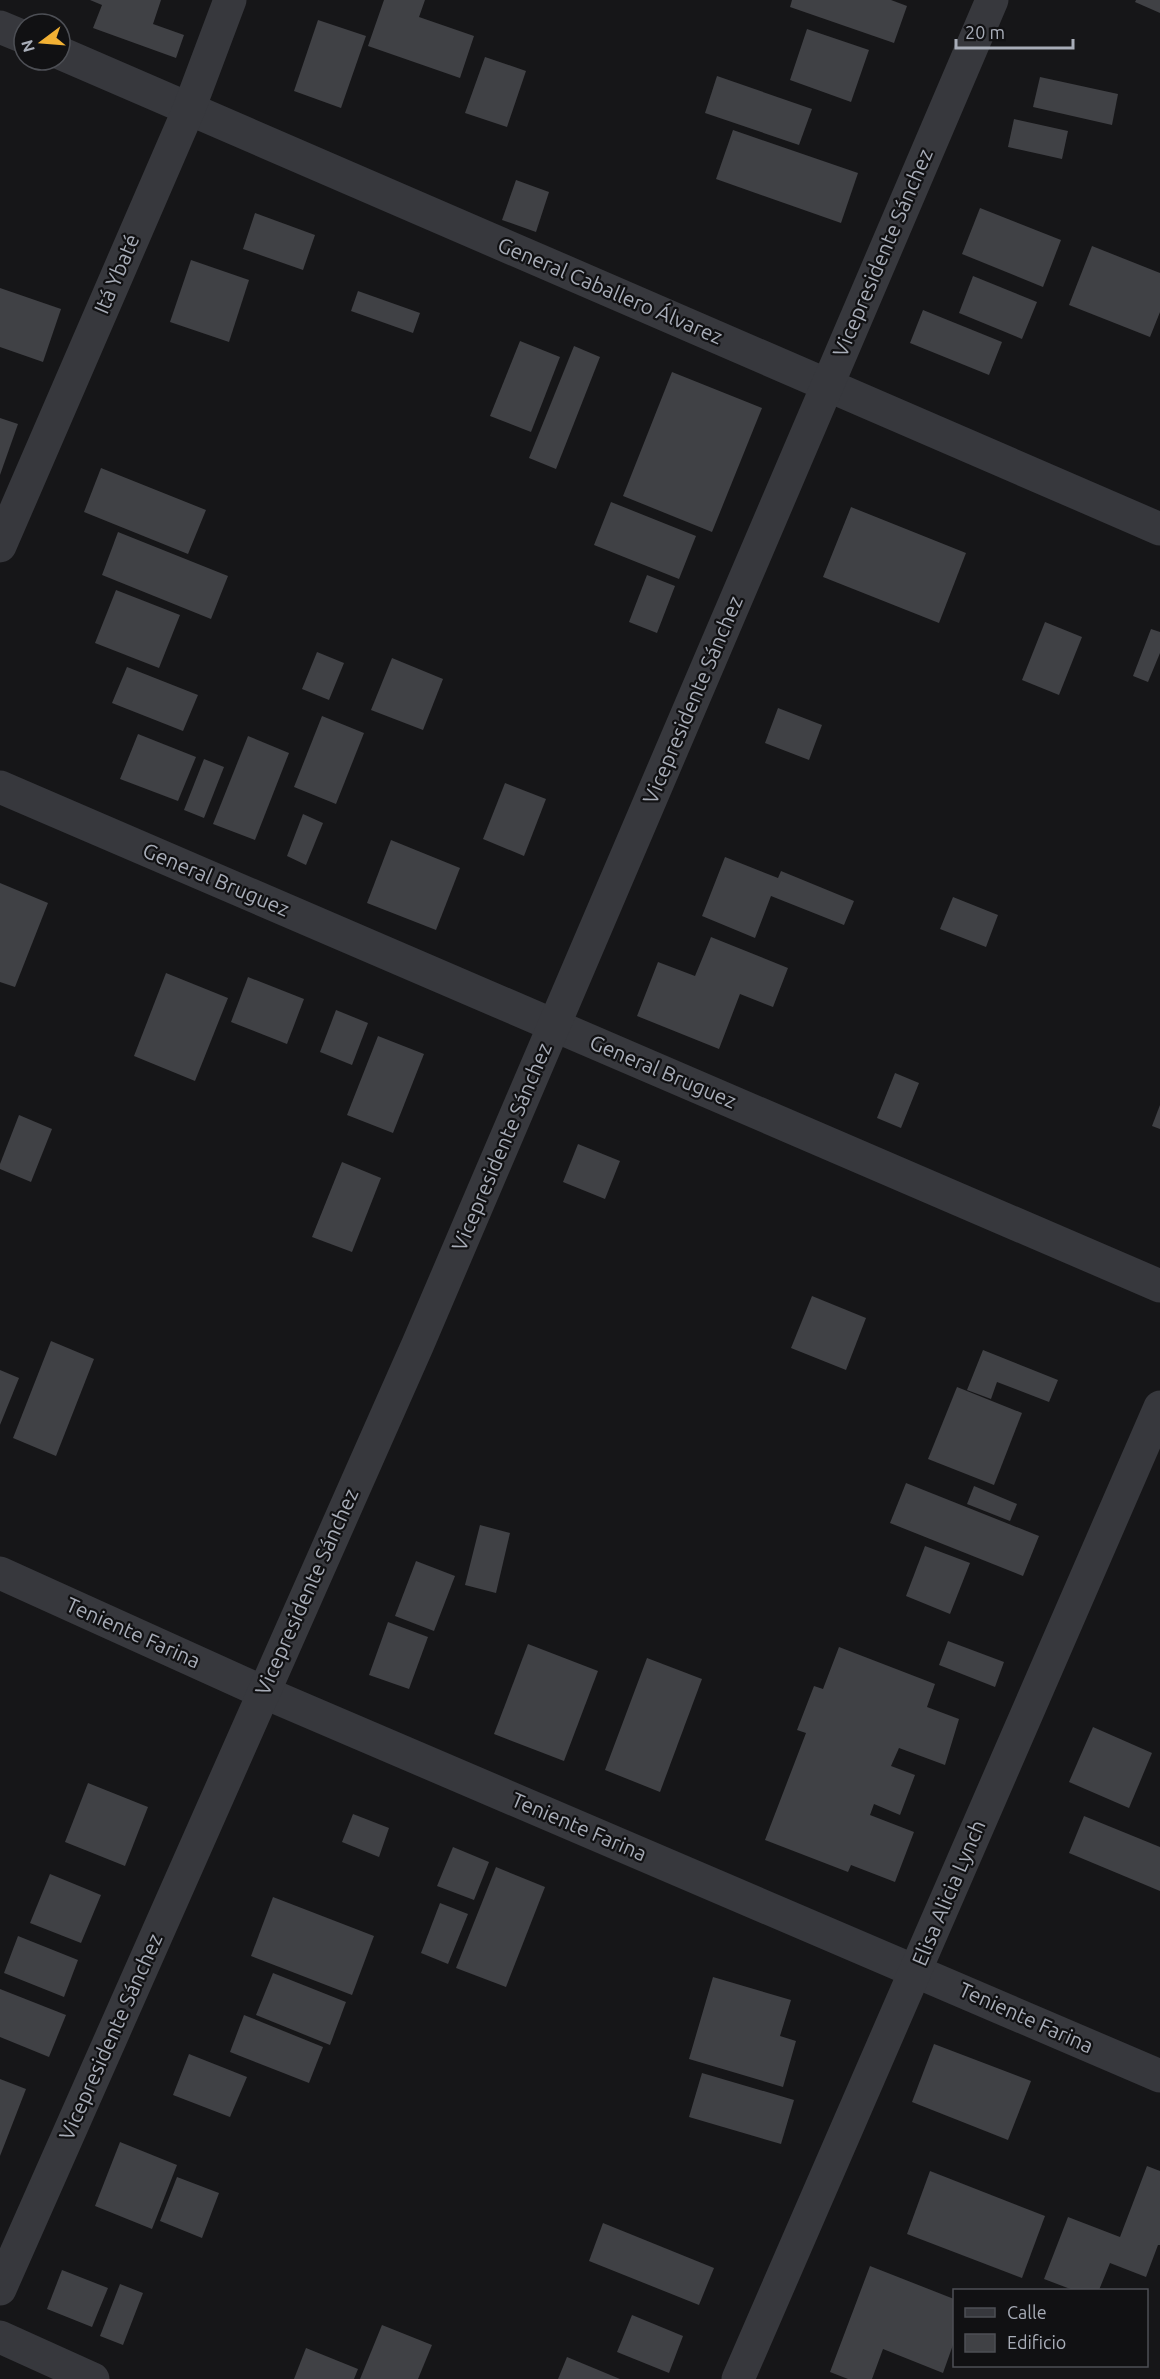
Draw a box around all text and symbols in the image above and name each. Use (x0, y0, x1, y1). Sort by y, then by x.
north arrow (12, 12, 72, 72)
scale bar (956, 12, 1073, 50)
text: 20 m (965, 22, 1005, 42)
text: N (17, 38, 38, 54)
street label: Vicepresidente Sánchez (827, 145, 937, 360)
street label: Itá Ybaté (89, 230, 144, 317)
street label: General Caballero Álvarez (494, 232, 726, 348)
street label: Vicepresidente Sánchez (637, 592, 747, 807)
street label: General Bruguez (140, 837, 293, 921)
street label: General Bruguez (587, 1029, 740, 1113)
street label: Vicepresidente Sánchez (446, 1039, 556, 1254)
street label: Vicepresidente Sánchez (250, 1485, 363, 1699)
street label: Teniente Farina (63, 1592, 204, 1672)
street label: Teniente Farina (508, 1787, 651, 1865)
street label: Elisa Alicia Lynch (907, 1816, 990, 1969)
street label: Vicepresidente Sánchez (54, 1930, 167, 2144)
street label: Teniente Farina (956, 1977, 1097, 2057)
legend (953, 2289, 1148, 2367)
text: Calle (1007, 2302, 1047, 2322)
text: Edificio (1007, 2332, 1066, 2352)

